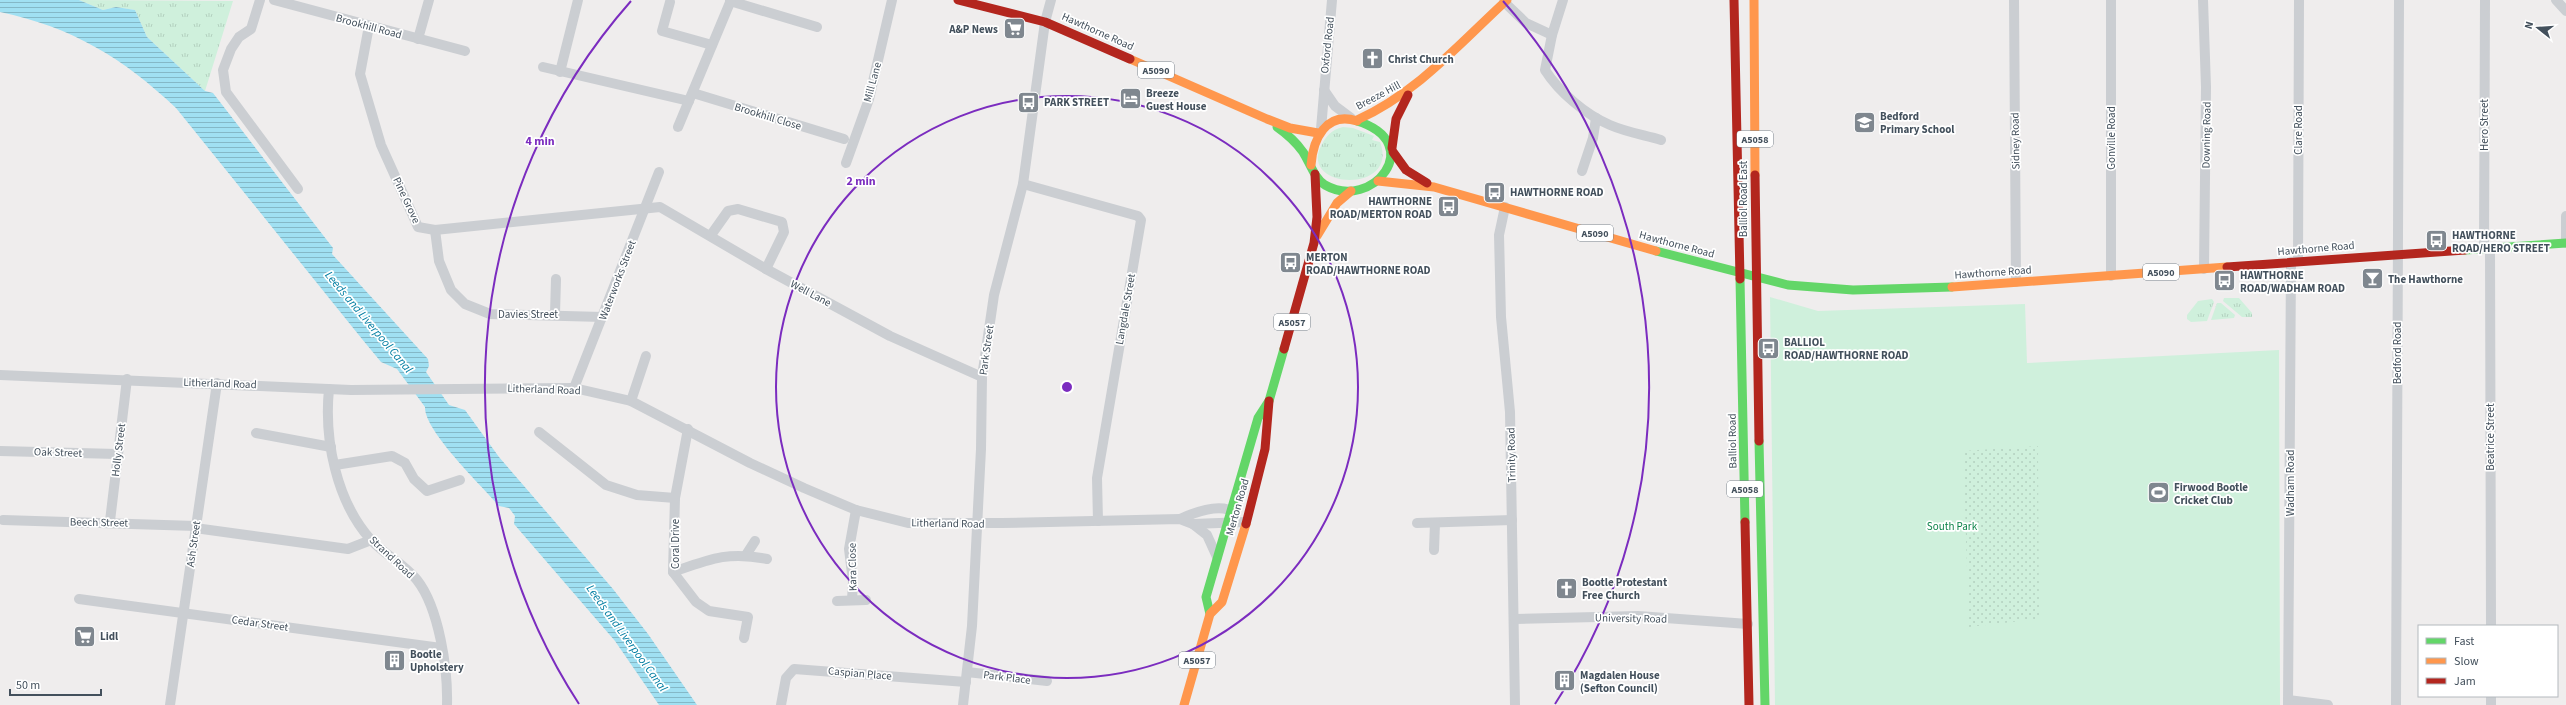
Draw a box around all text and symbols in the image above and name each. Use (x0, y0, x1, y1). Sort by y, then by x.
north arrow (2518, 8, 2558, 48)
street label: Hawthorne Road (1059, 9, 1136, 54)
street label: Brookhill Road (334, 10, 403, 42)
supermarket icon: A&P News (1001, 16, 1027, 42)
street label: Oxford Road (1317, 16, 1338, 74)
text: N (2521, 20, 2537, 31)
place label: A&P News (948, 22, 998, 37)
church icon: Christ Church (1359, 46, 1385, 72)
place label: Christ Church (1388, 52, 1454, 67)
street label: Mill Lane (860, 60, 885, 104)
road number: A5090 (1138, 62, 1174, 78)
street label: Breeze Hill (1353, 77, 1403, 114)
hotel icon: Breeze Guest House (1117, 86, 1143, 112)
place label: Breeze Guest House (1146, 86, 1207, 114)
bus stop icon: PARK STREET (1015, 89, 1041, 115)
place label: PARK STREET (1044, 95, 1109, 110)
street label: Brookhill Close (733, 99, 804, 134)
street label: Hero Street (2477, 99, 2492, 151)
street label: Downing Road (2198, 102, 2215, 168)
street label: Clare Road (2291, 105, 2306, 155)
street label: Gonville Road (2104, 106, 2119, 170)
school or university icon: Bedford Primary School (1852, 109, 1878, 135)
place label: Bedford Primary School (1880, 109, 1955, 137)
street label: Sidney Road (2008, 112, 2023, 170)
road number: A5058 (1737, 131, 1773, 147)
text: 4 min (525, 133, 555, 150)
street label: Balliol Road East (1736, 160, 1751, 237)
text: 2 min (846, 173, 876, 190)
street label: Pine Grove (389, 175, 424, 226)
bus stop icon: HAWTHORNE ROAD (1481, 179, 1507, 205)
place label: HAWTHORNE ROAD (1510, 185, 1603, 200)
place label: HAWTHORNE ROAD/MERTON ROAD (1330, 194, 1432, 222)
bus stop icon: HAWTHORNE ROAD/MERTON ROAD (1435, 194, 1461, 220)
road number: A5090 (1577, 225, 1613, 241)
street label: Hawthorne Road (1638, 227, 1716, 262)
bus stop icon: HAWTHORNE ROAD/HERO STREET (2423, 228, 2449, 254)
place label: HAWTHORNE ROAD/HERO STREET (2452, 228, 2550, 256)
street label: Waterworks Street (595, 238, 640, 322)
street label: Hawthorne Road (2277, 238, 2355, 259)
bus stop icon: MERTON ROAD/HAWTHORNE ROAD (1277, 250, 1303, 276)
place label: MERTON ROAD/HAWTHORNE ROAD (1306, 250, 1431, 278)
street label: Hawthorne Road (1954, 262, 2032, 283)
road number: A5090 (2143, 264, 2179, 280)
bar icon: The Hawthorne (2359, 266, 2385, 292)
water label: Leeds and Liverpool Canal (321, 268, 416, 377)
bus stop icon: HAWTHORNE ROAD/WADHAM ROAD (2211, 268, 2237, 294)
place label: HAWTHORNE ROAD/WADHAM ROAD (2240, 268, 2345, 296)
street label: Langdale Street (1112, 272, 1139, 346)
place label: The Hawthorne (2388, 272, 2463, 287)
street label: Well Lane (788, 276, 834, 311)
street label: Davies Street (498, 307, 558, 322)
road number: A5057 (1274, 314, 1310, 330)
street label: Bedford Road (2390, 322, 2405, 384)
street label: Park Street (976, 324, 997, 376)
bus stop icon: BALLIOL ROAD/HAWTHORNE ROAD (1756, 335, 1782, 361)
place label: BALLIOL ROAD/HAWTHORNE ROAD (1784, 335, 1909, 363)
street label: Litherland Road (183, 375, 257, 392)
centre of rings (1060, 380, 1074, 394)
street label: Litherland Road (507, 381, 581, 398)
street label: Beatrice Street (2483, 403, 2498, 471)
street label: Balliol Road (1725, 413, 1740, 469)
street label: Holly Street (108, 422, 129, 478)
street label: Trinity Road (1504, 427, 1519, 483)
street label: Oak Street (34, 444, 83, 461)
street label: Wadham Road (2283, 450, 2298, 516)
street label: Merton Road (1222, 477, 1253, 537)
sports icon: Firwood Bootle Cricket Club (2146, 480, 2172, 506)
place label: Firwood Bootle Cricket Club (2174, 480, 2248, 508)
road number: A5058 (1727, 481, 1763, 497)
street label: Beech Street (70, 514, 128, 531)
street label: Litherland Road (911, 515, 985, 532)
street label: Coral Drive (668, 518, 683, 569)
park label: South Park (1927, 519, 1978, 534)
street label: Ash Street (183, 520, 204, 568)
street label: Strand Road (366, 533, 417, 582)
street label: Kara Close (845, 542, 860, 591)
church icon: Bootle Protestant Free Church (1554, 575, 1580, 601)
place label: Bootle Protestant Free Church (1582, 575, 1668, 603)
water label: Leeds and Liverpool Canal (582, 581, 671, 695)
street label: University Road (1595, 610, 1667, 627)
street label: Cedar Street (231, 612, 289, 635)
supermarket icon: Lidl (72, 623, 98, 649)
legend (2418, 625, 2558, 697)
place label: Lidl (100, 629, 119, 644)
text: Fast (2454, 633, 2474, 650)
building icon: Bootle Upholstery (382, 647, 408, 673)
place label: Bootle Upholstery (410, 647, 464, 675)
road number: A5057 (1179, 652, 1215, 668)
text: Slow (2454, 653, 2479, 670)
street label: Caspian Place (828, 663, 893, 684)
street label: Park Place (982, 667, 1032, 688)
building icon: Magdalen House (Sefton Council) (1551, 668, 1577, 694)
place label: Magdalen House (Sefton Council) (1580, 668, 1660, 696)
scale bar (10, 671, 101, 697)
text: Jam (2454, 673, 2476, 690)
text: 50 m (16, 677, 40, 694)

